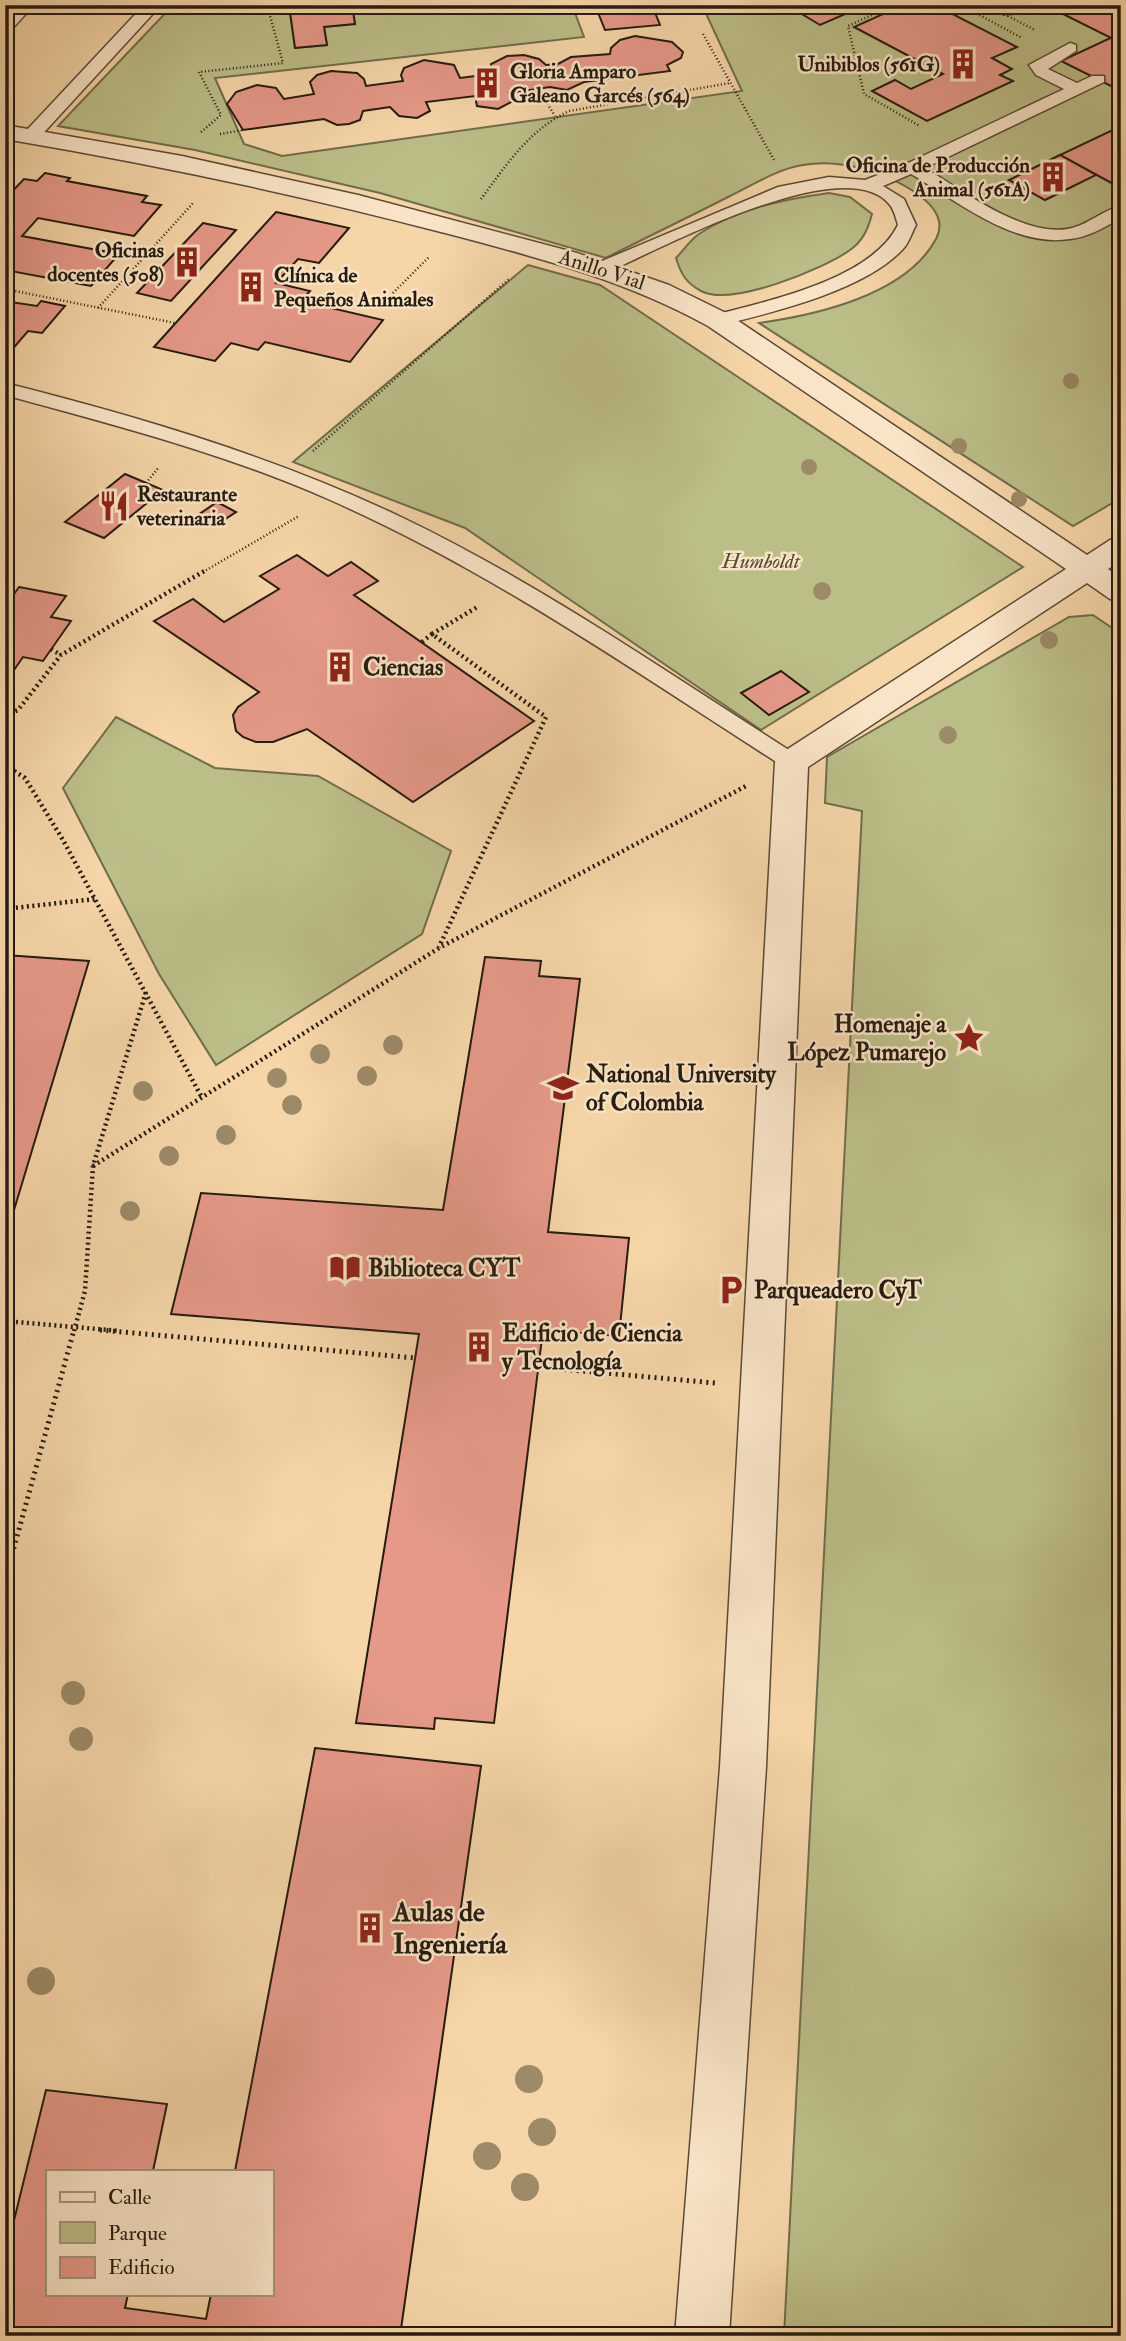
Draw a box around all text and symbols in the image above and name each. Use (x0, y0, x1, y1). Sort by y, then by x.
building icon: Unibiblos (561G) (946, 47, 980, 81)
place label: Unibiblos (561G) (797, 51, 940, 78)
place label: Gloria Amparo Galeano Garcés (564) (510, 58, 690, 109)
building icon: Gloria Amparo Galeano Garcés (564) (470, 66, 504, 100)
place label: Oficina de Producción Animal (561A) (845, 152, 1030, 203)
building icon: Oficina de Producción Animal (561A) (1036, 160, 1070, 194)
place label: Oficinas docentes (508) (47, 237, 164, 288)
street label: Anillo Vial (554, 243, 649, 297)
building icon: Oficinas docentes (508) (170, 245, 204, 279)
place label: Clínica de Pequeños Animales (274, 262, 434, 313)
building icon: Clínica de Pequeños Animales (234, 270, 268, 304)
place label: Restaurante veterinaria (136, 481, 237, 532)
restaurant icon: Restaurante veterinaria (97, 489, 131, 523)
park label: Humboldt (721, 548, 801, 575)
building icon: Ciencias (323, 650, 357, 684)
place label: Ciencias (363, 652, 443, 683)
place label: Homenaje a López Pumarejo (787, 1009, 947, 1068)
place icon: Homenaje a López Pumarejo (952, 1021, 986, 1055)
place label: National University of Colombia (585, 1059, 777, 1118)
school or university icon: National University of Colombia (546, 1071, 580, 1105)
library icon: Biblioteca CYT (328, 1251, 362, 1285)
place label: Biblioteca CYT (368, 1253, 520, 1284)
parking icon: Parqueadero CyT (714, 1273, 748, 1307)
place label: Parqueadero CyT (754, 1275, 922, 1306)
place label: Edificio de Ciencia y Tecnología (501, 1318, 683, 1377)
building icon: Edificio de Ciencia y Tecnología (462, 1330, 496, 1364)
place label: Aulas de Ingeniería (392, 1895, 509, 1962)
building icon: Aulas de Ingeniería (353, 1911, 387, 1945)
legend (46, 2170, 273, 2296)
text: Calle (108, 2184, 152, 2211)
text: Parque (108, 2220, 167, 2247)
text: Edificio (108, 2254, 175, 2281)

